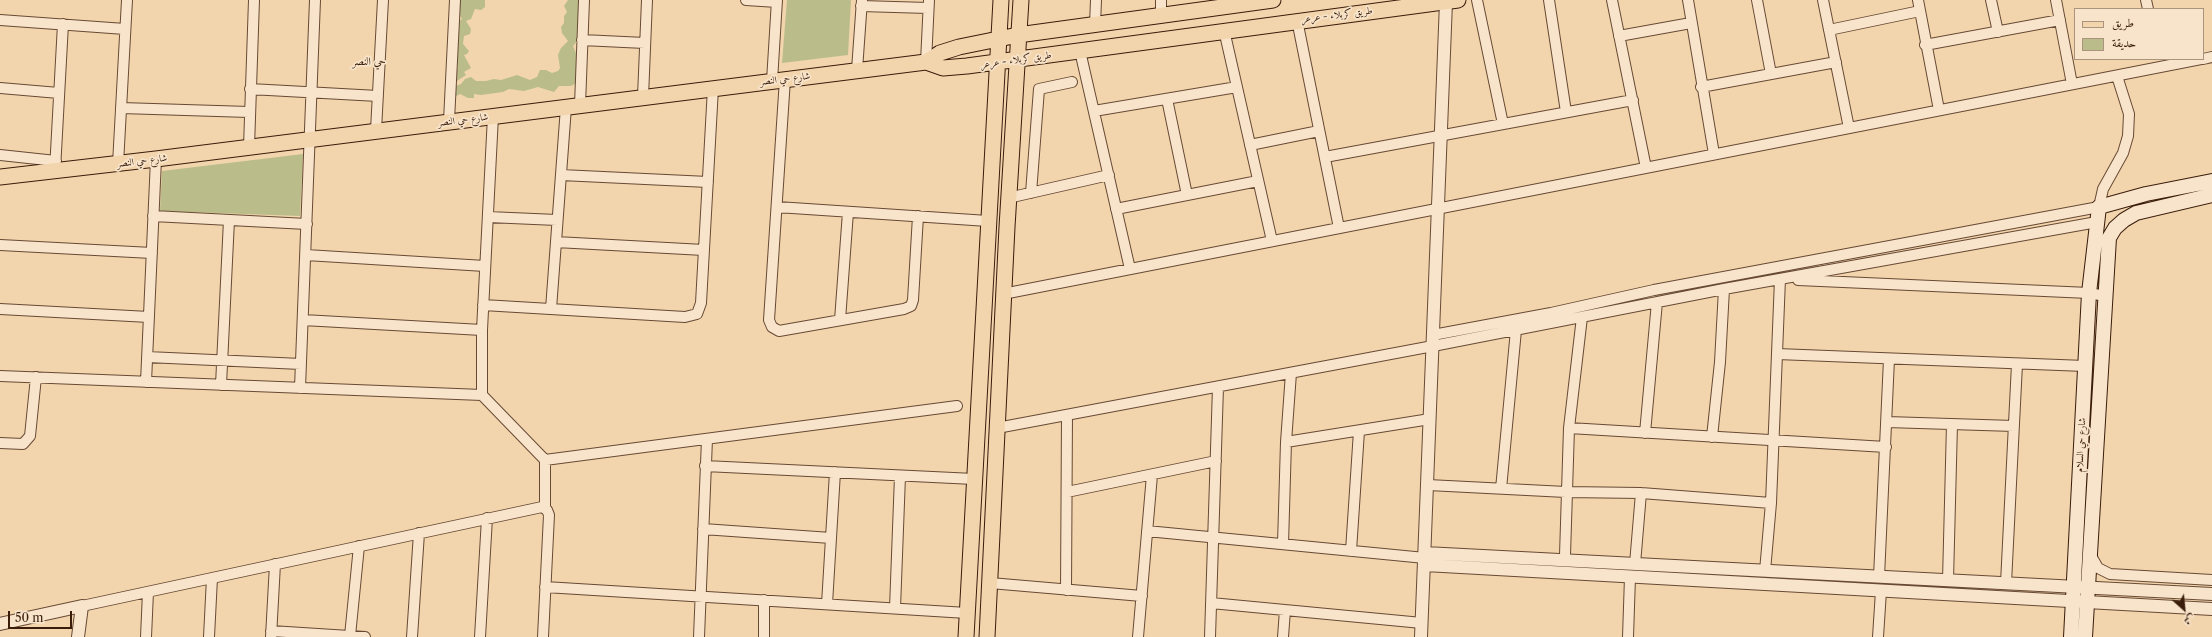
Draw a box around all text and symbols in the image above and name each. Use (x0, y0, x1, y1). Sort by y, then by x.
street label: طريق كربلاء - عرعر (1301, 5, 1373, 25)
legend (2074, 8, 2204, 60)
text: طريق (2112, 15, 2134, 30)
text: حديقة (2112, 35, 2136, 50)
street label: طريق كربلاء - عرعر (980, 49, 1052, 71)
district label: حي النصر (352, 55, 386, 69)
street label: شارع حي النصر (759, 70, 811, 88)
street label: شارع حي النصر (437, 111, 489, 129)
street label: شارع حي النصر (116, 152, 168, 170)
street label: شارع حي السلام (2074, 417, 2088, 473)
north arrow (2164, 589, 2204, 629)
scale bar (10, 603, 74, 629)
text: 50 m (15, 610, 44, 625)
text: ش (2181, 611, 2197, 628)

